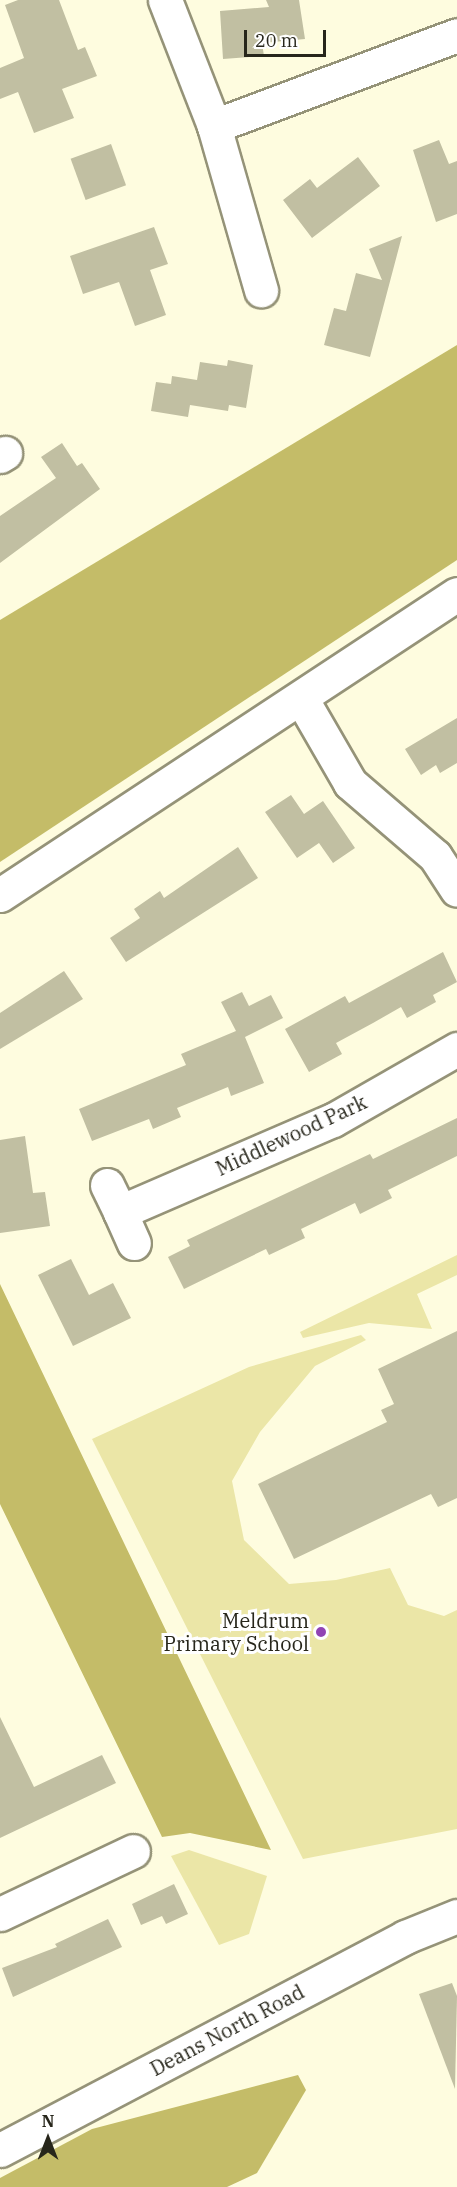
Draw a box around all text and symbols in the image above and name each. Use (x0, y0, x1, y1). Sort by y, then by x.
scale bar (247, 18, 330, 56)
text: 20 m (255, 29, 298, 52)
street label: Middlewood Park (212, 1090, 370, 1180)
place label: Meldrum Primary School (163, 1608, 309, 1655)
marker: Meldrum Primary School (314, 1625, 328, 1639)
street label: Deans North Road (146, 1979, 308, 2081)
north arrow (18, 2109, 78, 2169)
text: N (42, 2111, 54, 2131)

